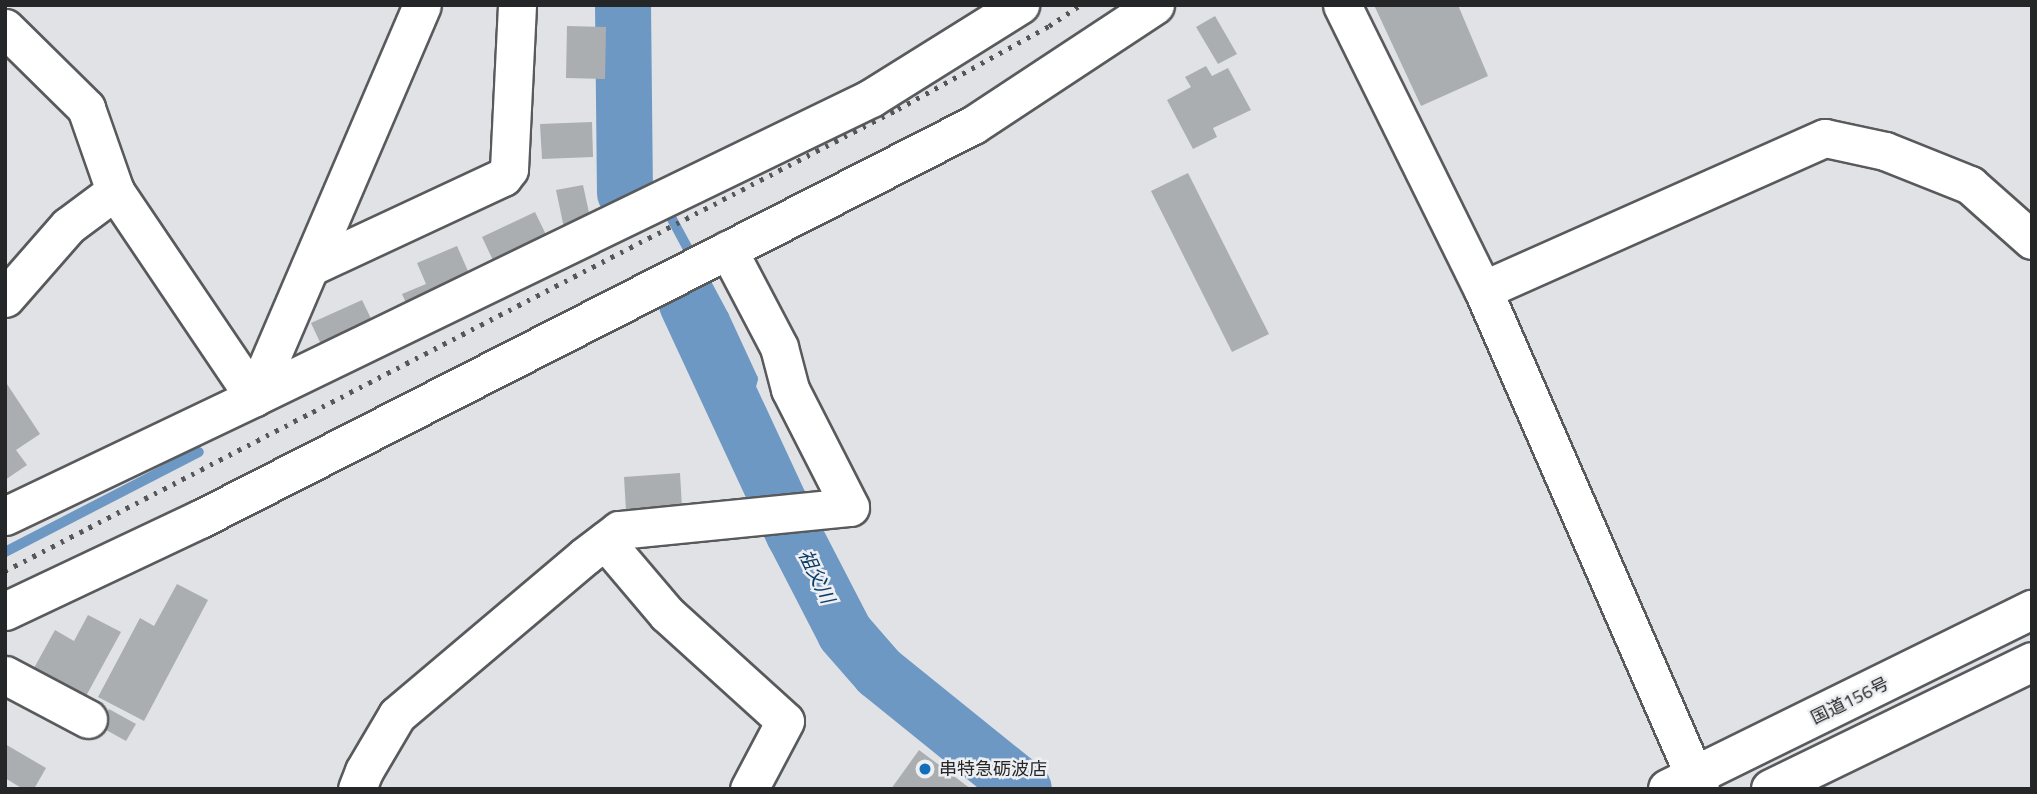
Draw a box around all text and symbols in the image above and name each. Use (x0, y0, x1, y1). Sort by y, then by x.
water label: 祖父川 (794, 545, 840, 607)
street label: 国道156号 (1807, 673, 1893, 729)
place label: 串特急砺波店 (939, 758, 1047, 780)
marker: 串特急砺波店 (917, 761, 933, 777)

